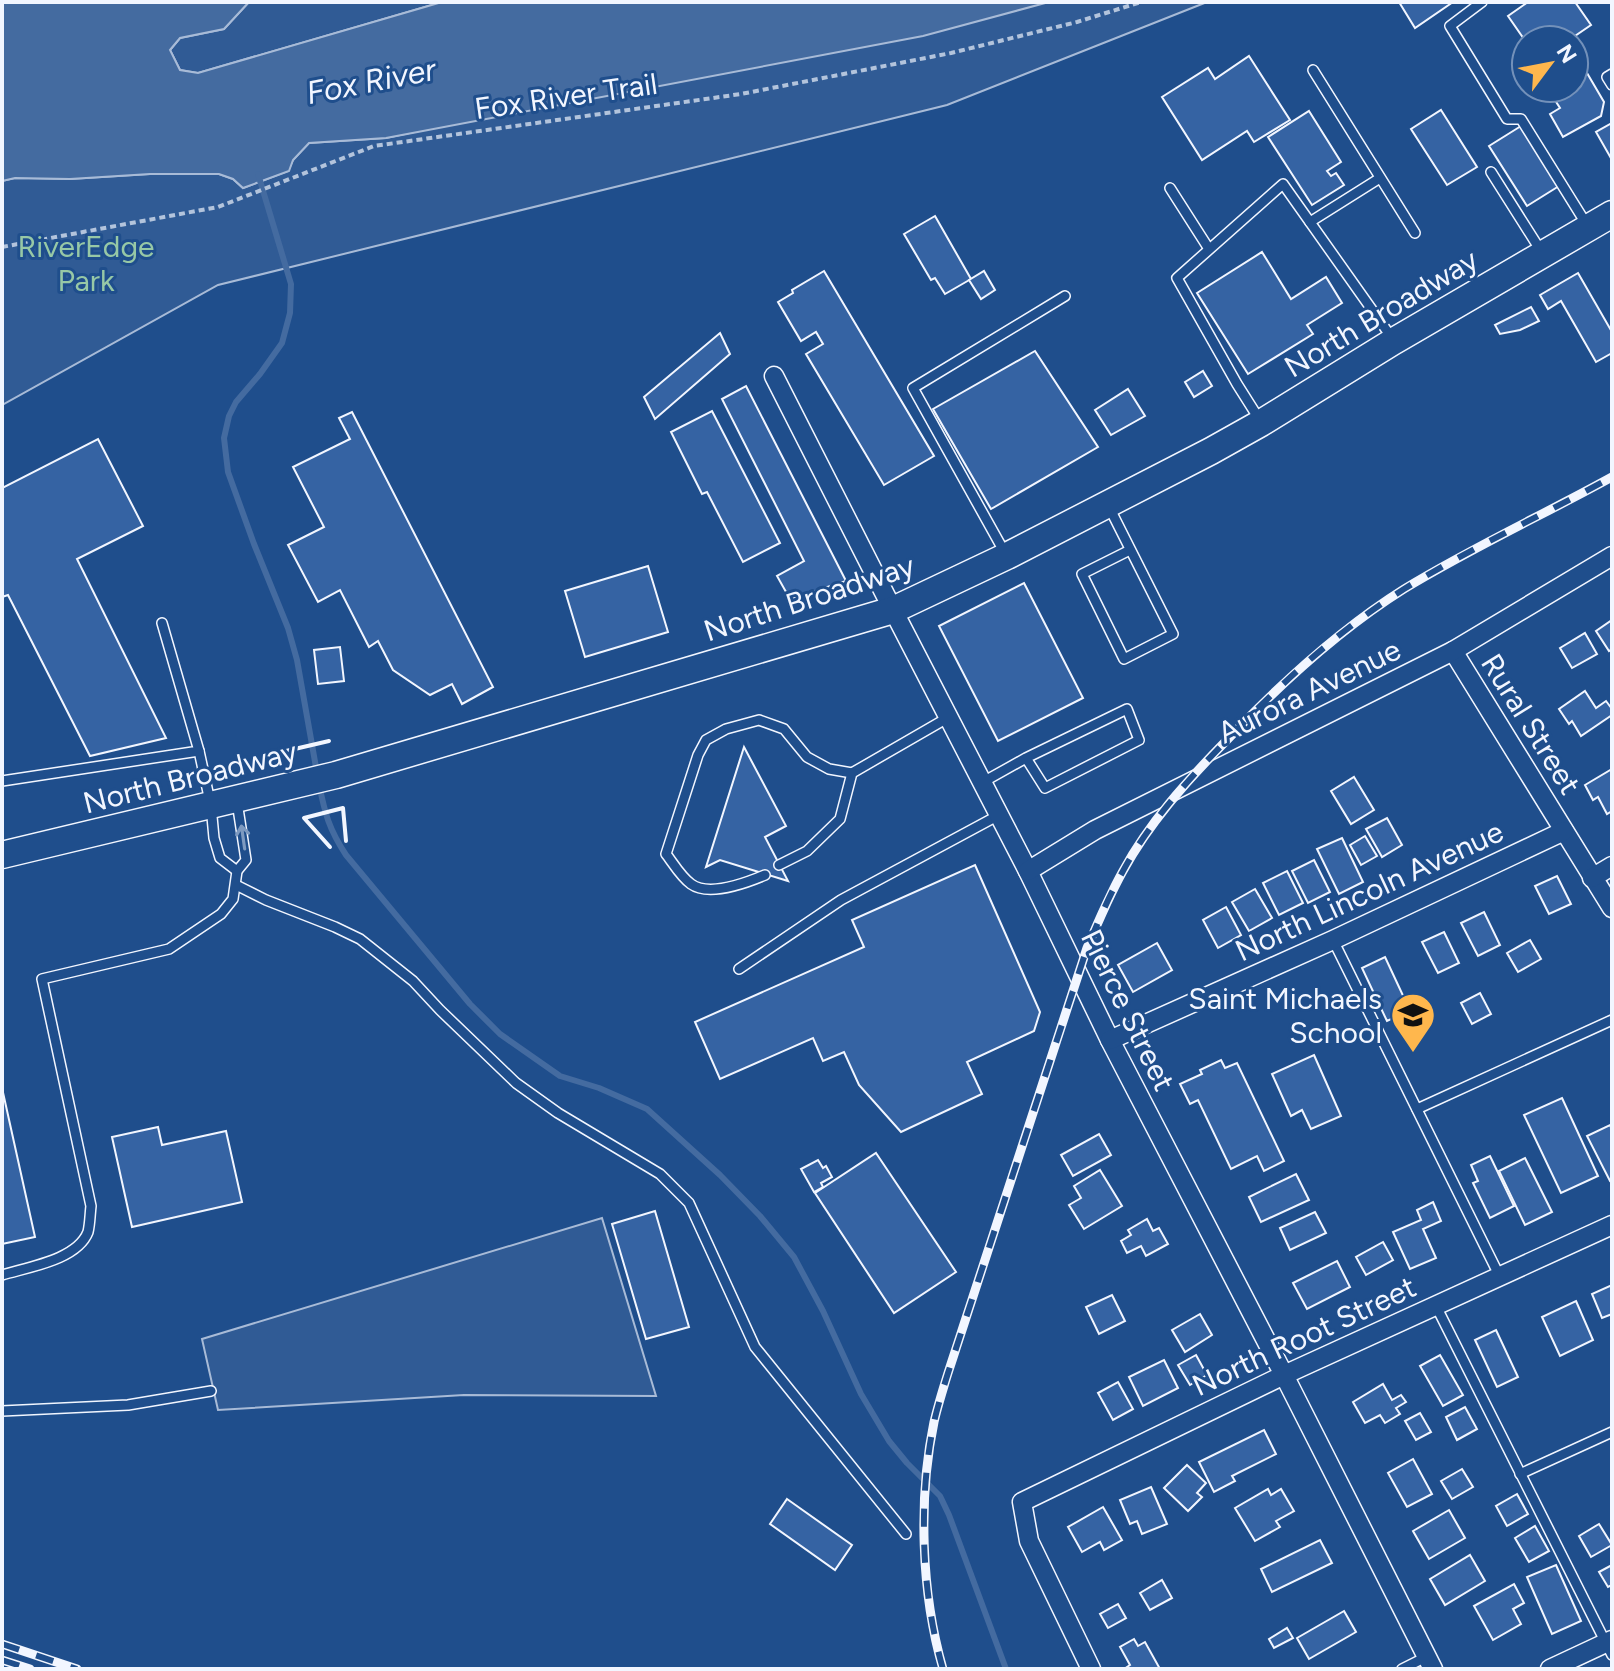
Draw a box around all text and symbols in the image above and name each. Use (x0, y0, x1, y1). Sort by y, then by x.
north arrow (1510, 24, 1590, 104)
text: N (1551, 39, 1582, 68)
water label: Fox River (303, 50, 440, 112)
street label: Fox River Trail (472, 65, 660, 127)
park label: RiverEdge Park (18, 228, 154, 299)
street label: North Broadway (1278, 241, 1485, 385)
street label: North Broadway (699, 546, 919, 649)
street label: Aurora Avenue (1212, 631, 1406, 751)
street label: Rural Street (1473, 647, 1589, 801)
street label: North Broadway (79, 733, 301, 821)
street label: North Lincoln Avenue (1229, 813, 1509, 969)
one-way arrow (235, 824, 250, 850)
street label: Pierce Street (1073, 923, 1183, 1097)
place label: Saint Michaels School (1188, 980, 1382, 1051)
school or university icon: Saint Michaels School (1389, 991, 1437, 1054)
street label: North Root Street (1186, 1268, 1422, 1404)

